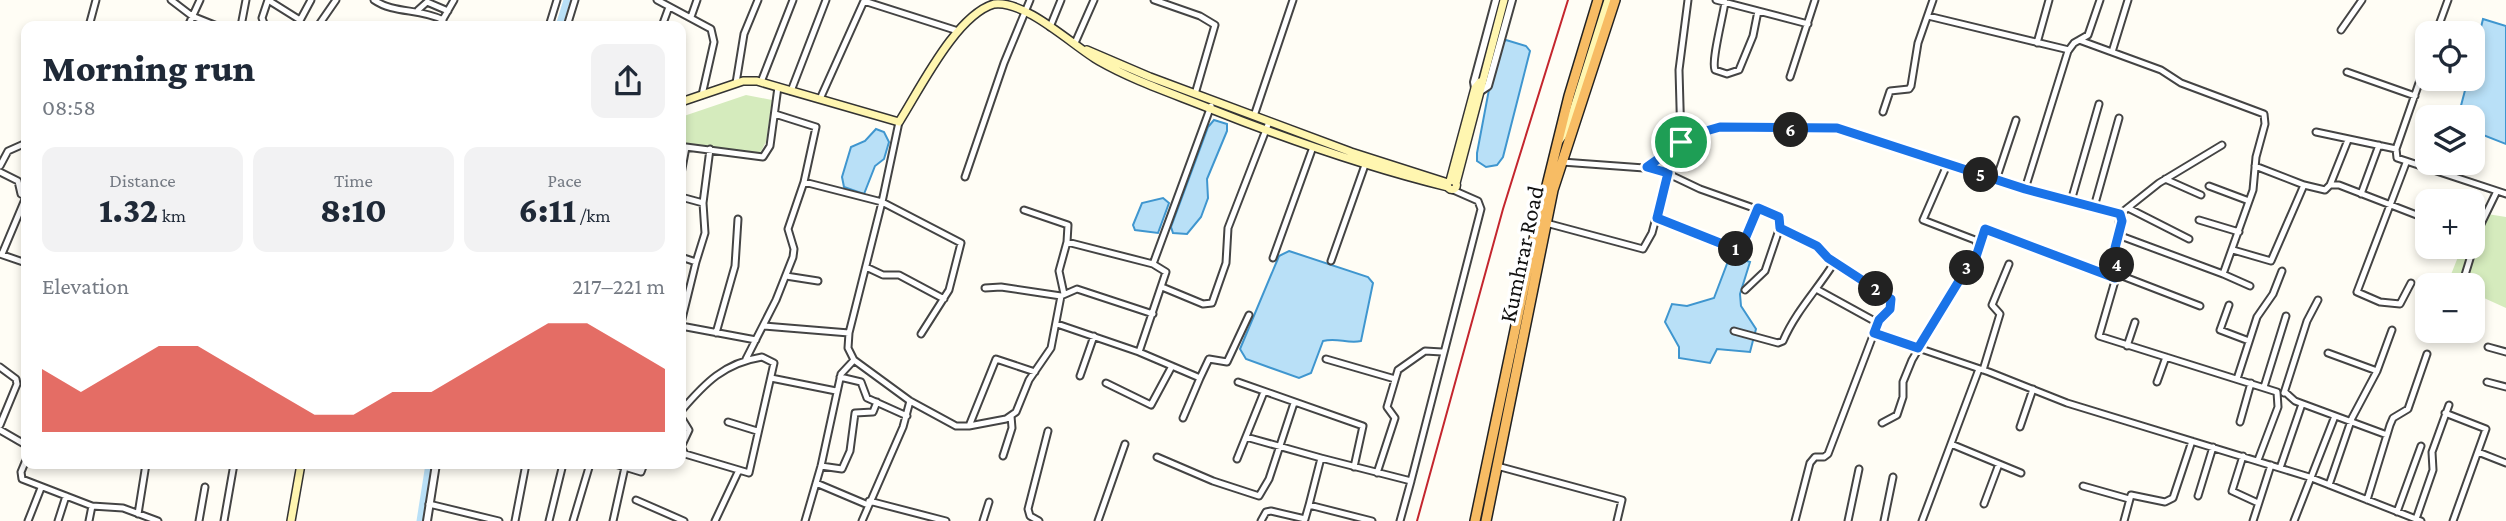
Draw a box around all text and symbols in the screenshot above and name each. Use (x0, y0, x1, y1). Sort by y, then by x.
map controls (2415, 21, 2485, 343)
button: locate (2415, 21, 2485, 91)
button: share (591, 44, 665, 118)
text: Morning run (42, 47, 255, 89)
text: 08:58 (42, 94, 96, 120)
button: layers (2415, 105, 2485, 175)
pin (1651, 112, 1711, 172)
pin: 6 (1774, 113, 1809, 148)
text: 6 (1785, 119, 1796, 140)
icon: arrive (1662, 123, 1700, 161)
pin: 5 (1964, 158, 1998, 192)
text: 5 (1976, 164, 1985, 185)
text: Distance (109, 170, 176, 191)
text: Time (334, 170, 373, 191)
text: Pace (547, 170, 582, 191)
street label: Kumhrar Road (1493, 183, 1549, 325)
button: + (2415, 189, 2485, 259)
text: 1.32 (99, 191, 158, 230)
text: 8:10 (320, 191, 387, 230)
text: 6:11 (518, 191, 576, 230)
text: km (158, 205, 186, 226)
text: /km (576, 205, 611, 226)
pin: 1 (1718, 232, 1754, 266)
text: 1 (1732, 238, 1739, 259)
pin: 4 (2100, 247, 2134, 282)
pin: 3 (1950, 250, 1984, 286)
text: 4 (2111, 254, 2122, 275)
text: 3 (1962, 257, 1971, 278)
pin: 2 (1858, 272, 1894, 306)
text: Elevation (42, 273, 129, 299)
text: 217–221 m (572, 273, 665, 299)
button: − (2415, 273, 2485, 343)
text: 2 (1871, 278, 1880, 299)

